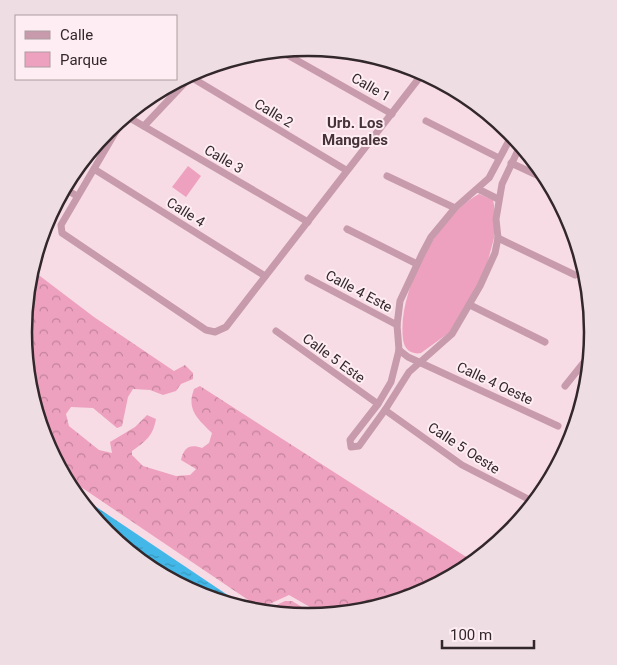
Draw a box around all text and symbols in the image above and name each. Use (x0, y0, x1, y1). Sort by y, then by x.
legend (15, 15, 178, 80)
text: Calle (60, 26, 93, 44)
text: Parque (60, 51, 107, 69)
street label: Calle 1 (349, 69, 393, 105)
street label: Calle 2 (252, 95, 296, 131)
district label: Urb. Los Mangales (322, 114, 388, 149)
street label: Calle 3 (202, 141, 246, 177)
street label: Calle 4 (164, 194, 208, 230)
street label: Calle 4 Este (323, 267, 395, 315)
street label: Calle 5 Este (300, 330, 368, 386)
street label: Calle 4 Oeste (454, 358, 536, 408)
street label: Calle 5 Oeste (425, 419, 503, 477)
scale bar (442, 618, 534, 650)
text: 100 m (450, 626, 492, 644)

